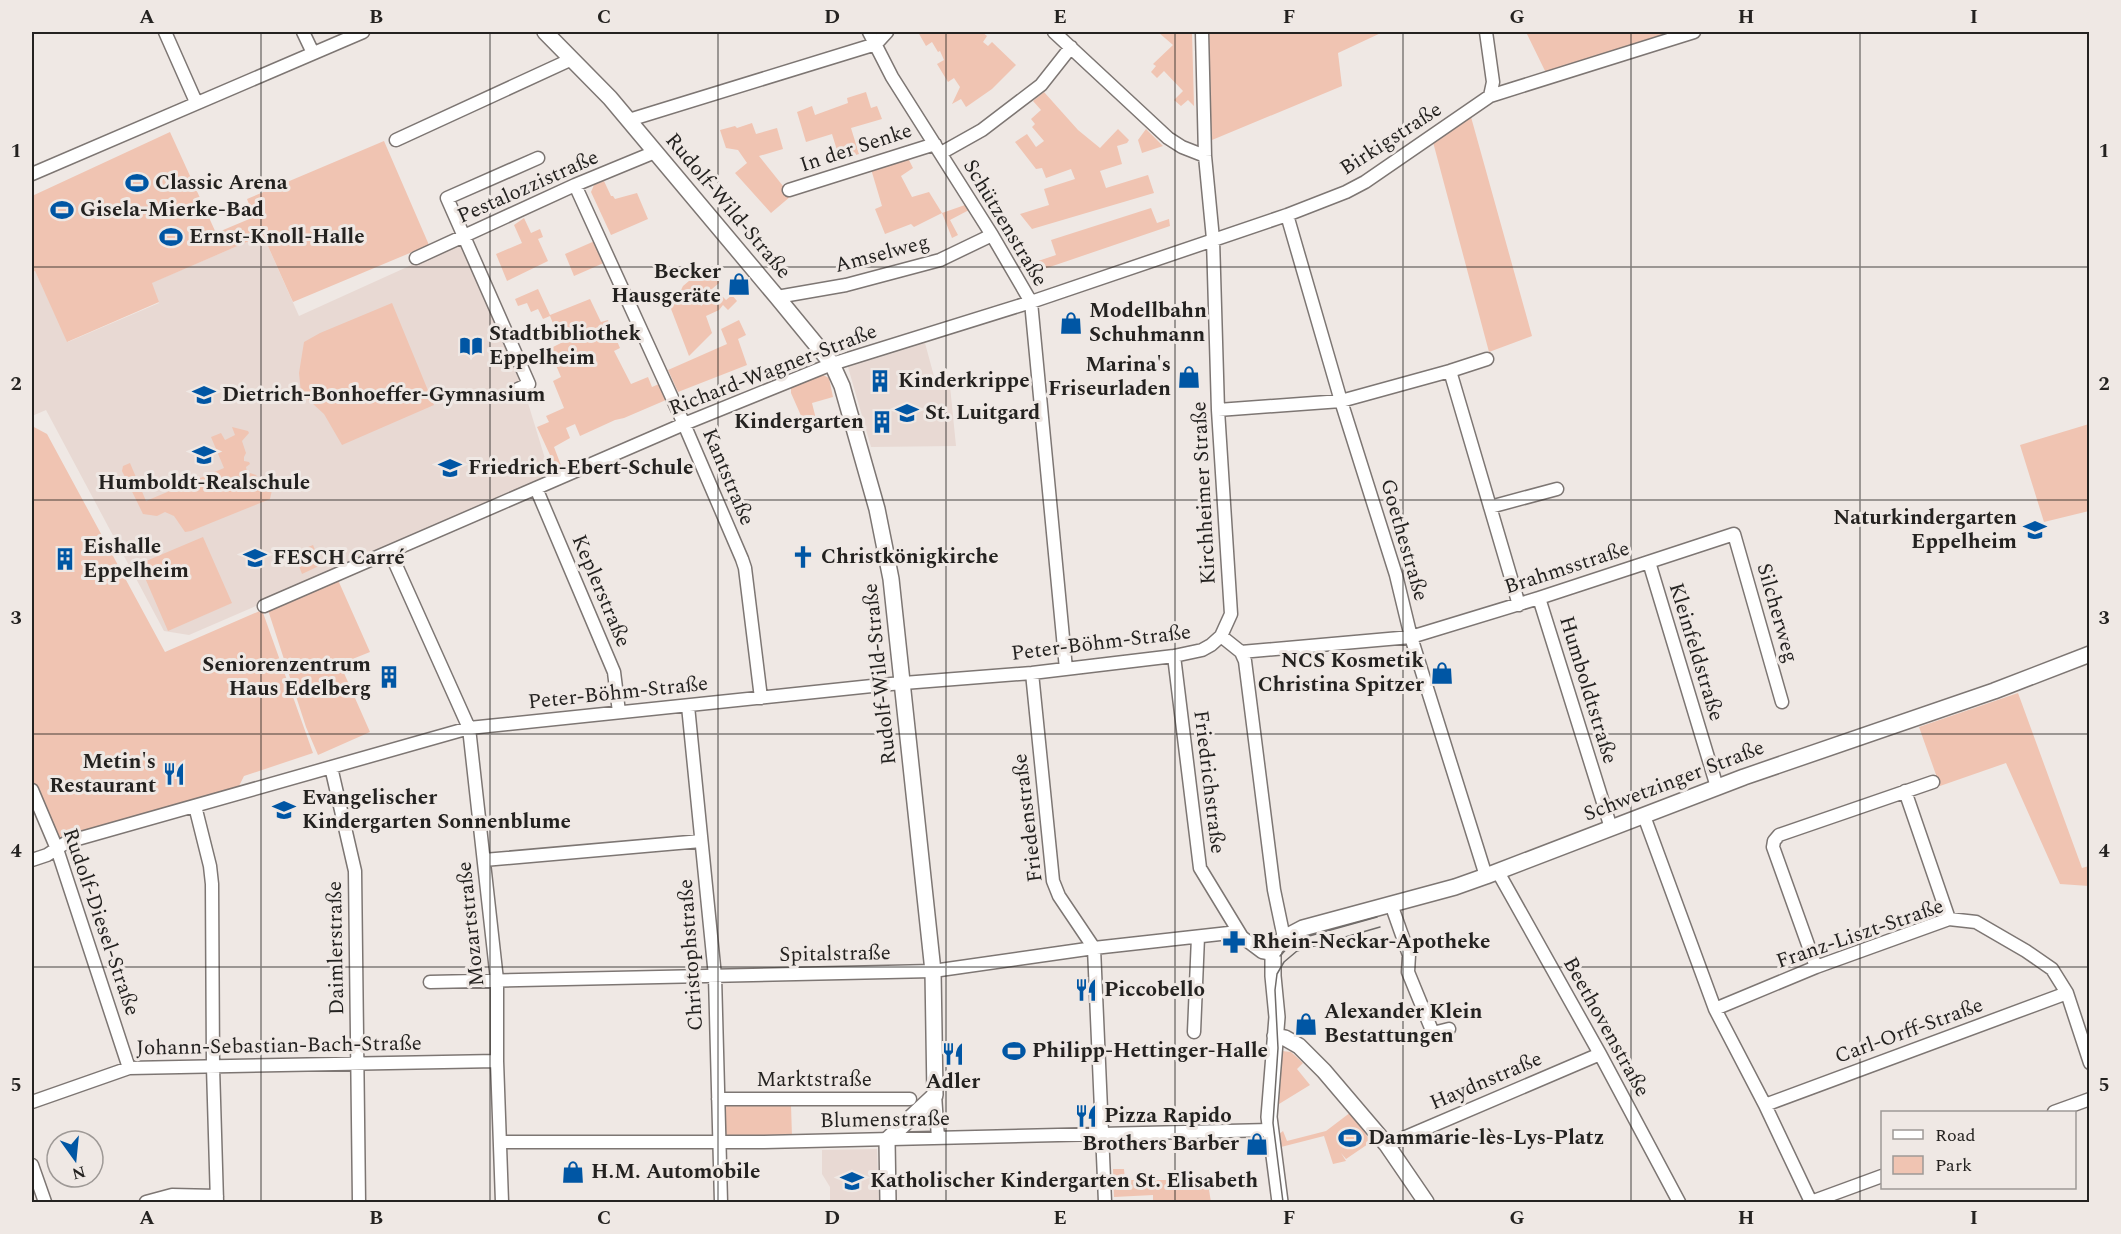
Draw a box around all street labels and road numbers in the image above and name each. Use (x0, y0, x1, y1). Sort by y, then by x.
street label: Birkigstraße (1334, 94, 1448, 184)
street label: In der Senke (796, 115, 916, 181)
street label: Rudolf-Wild-Straße (657, 126, 799, 286)
street label: Pestalozzistraße (452, 141, 604, 233)
street label: Schützenstraße (954, 153, 1056, 293)
street label: Amselweg (831, 226, 933, 282)
street label: Richard-Wagner-Straße (664, 315, 882, 425)
street label: Kirchheimer Straße (1183, 401, 1225, 585)
street label: Kantstraße (693, 423, 763, 531)
street label: Goethestraße (1371, 475, 1437, 605)
street label: Keplerstraße (563, 530, 639, 652)
street label: Brahmsstraße (1500, 533, 1634, 603)
street label: Silcherweg (1748, 560, 1806, 666)
street label: Kleinfeldstraße (1660, 579, 1732, 725)
street label: Rudolf-Wild-Straße (855, 582, 905, 766)
street label: Humboldtstraße (1550, 612, 1626, 768)
street label: Peter-Böhm-Straße (1009, 616, 1193, 670)
street label: Peter-Böhm-Straße (526, 668, 710, 718)
street label: Friedrichstraße (1184, 708, 1234, 856)
street label: Schwetzinger Straße (1579, 732, 1769, 830)
street label: Friedenstraße (1004, 752, 1052, 884)
street label: Rudolf-Diesel-Straße (54, 824, 148, 1020)
street label: Mozartstraße (449, 860, 493, 988)
street label: Christophstraße (670, 878, 712, 1032)
street label: Daimlerstraße (319, 881, 353, 1015)
street label: Franz-Liszt-Straße (1772, 890, 1948, 978)
street label: Spitalstraße (779, 937, 891, 971)
street label: Beethovenstraße (1554, 951, 1658, 1103)
street label: Carl-Orff-Straße (1830, 989, 1988, 1073)
street label: Johann-Sebastian-Bach-Straße (136, 1028, 422, 1064)
street label: Haydnstraße (1425, 1043, 1547, 1119)
street label: Marktstraße (756, 1064, 872, 1096)
street label: Blumenstraße (820, 1103, 950, 1137)

